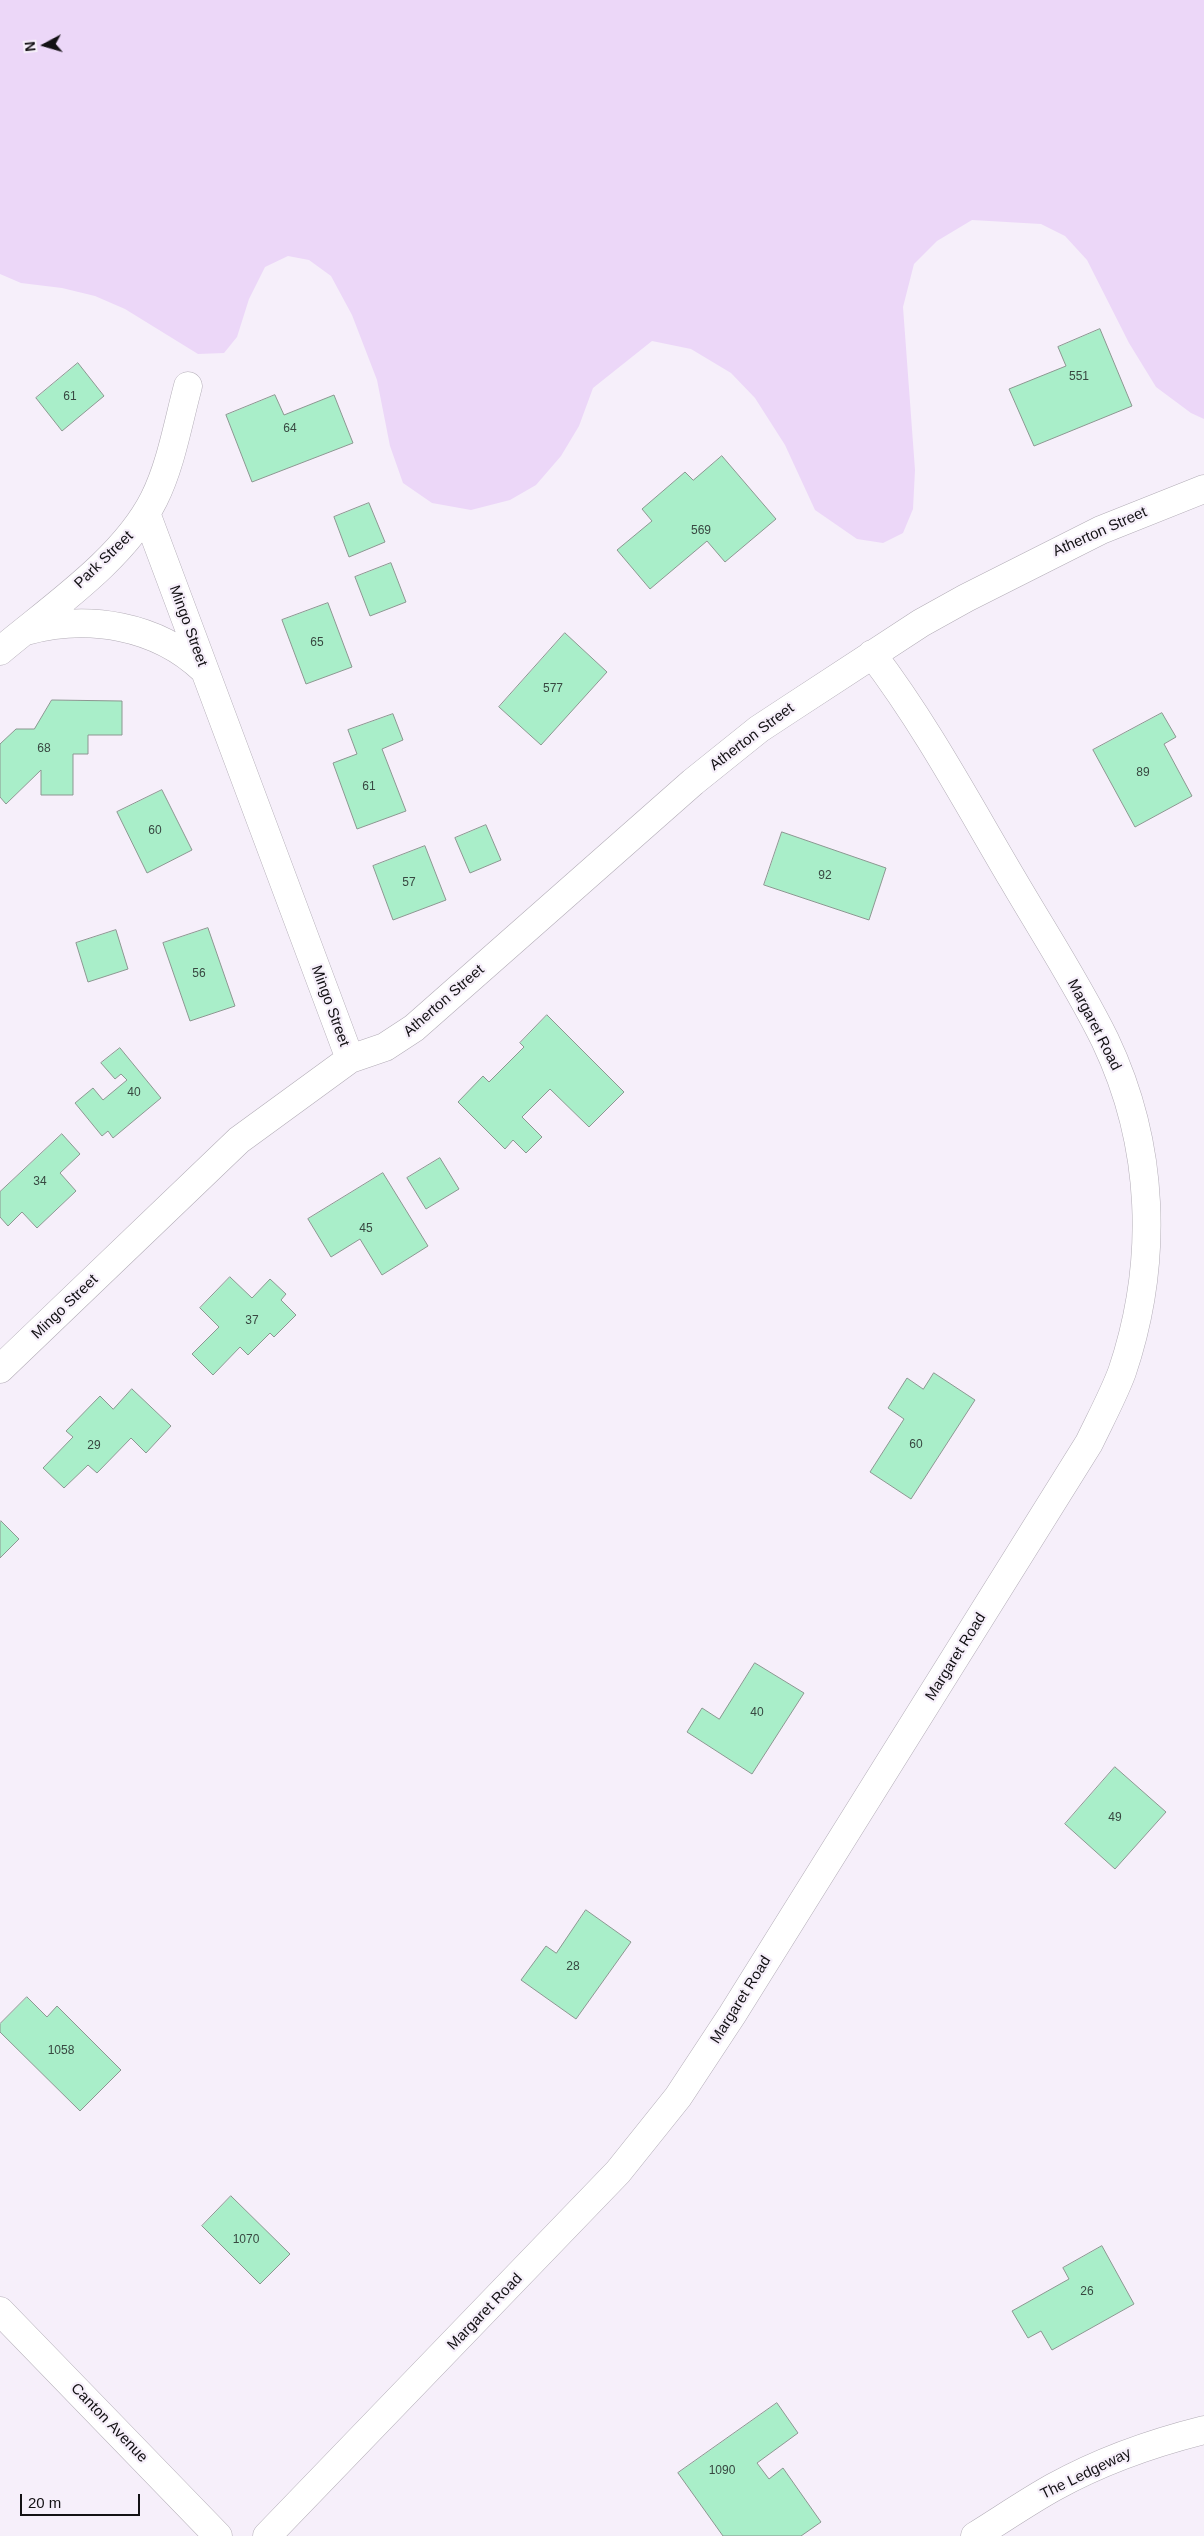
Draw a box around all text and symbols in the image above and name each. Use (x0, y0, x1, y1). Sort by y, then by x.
north arrow (20, 20, 70, 70)
text: N (22, 41, 39, 52)
house number: 551 (1069, 370, 1089, 384)
house number: 61 (63, 390, 77, 404)
house number: 64 (283, 422, 297, 436)
street label: Atherton Street (1050, 503, 1150, 561)
house number: 569 (691, 524, 711, 538)
street label: Park Street (71, 527, 137, 593)
street label: Mingo Street (165, 583, 211, 669)
house number: 65 (310, 636, 324, 650)
house number: 577 (543, 682, 563, 696)
street label: Atherton Street (706, 699, 798, 775)
house number: 68 (37, 742, 51, 756)
house number: 89 (1136, 766, 1150, 780)
house number: 61 (362, 780, 376, 794)
house number: 60 (148, 824, 162, 838)
house number: 92 (818, 869, 832, 883)
house number: 57 (402, 876, 416, 890)
street label: Atherton Street (400, 961, 488, 1041)
street label: Mingo Street (307, 963, 353, 1049)
house number: 56 (192, 967, 206, 981)
street label: Margaret Road (1063, 976, 1125, 1074)
house number: 40 (127, 1086, 141, 1100)
house number: 34 (33, 1175, 47, 1189)
house number: 45 (359, 1222, 373, 1236)
street label: Mingo Street (28, 1271, 102, 1343)
house number: 37 (245, 1314, 259, 1328)
house number: 60 (909, 1438, 923, 1452)
house number: 29 (87, 1439, 101, 1453)
street label: Margaret Road (922, 1610, 990, 1704)
house number: 40 (750, 1706, 764, 1720)
house number: 49 (1108, 1811, 1122, 1825)
street label: Margaret Road (707, 1953, 775, 2047)
house number: 28 (566, 1960, 580, 1974)
house number: 1058 (48, 2044, 74, 2058)
house number: 1070 (233, 2233, 259, 2247)
street label: Margaret Road (444, 2270, 526, 2354)
house number: 26 (1080, 2285, 1094, 2299)
street label: Canton Avenue (67, 2380, 151, 2466)
street label: The Ledgeway (1038, 2444, 1134, 2504)
house number: 1090 (709, 2464, 735, 2478)
scale bar (22, 2484, 142, 2516)
text: 20 m (28, 2494, 61, 2511)

